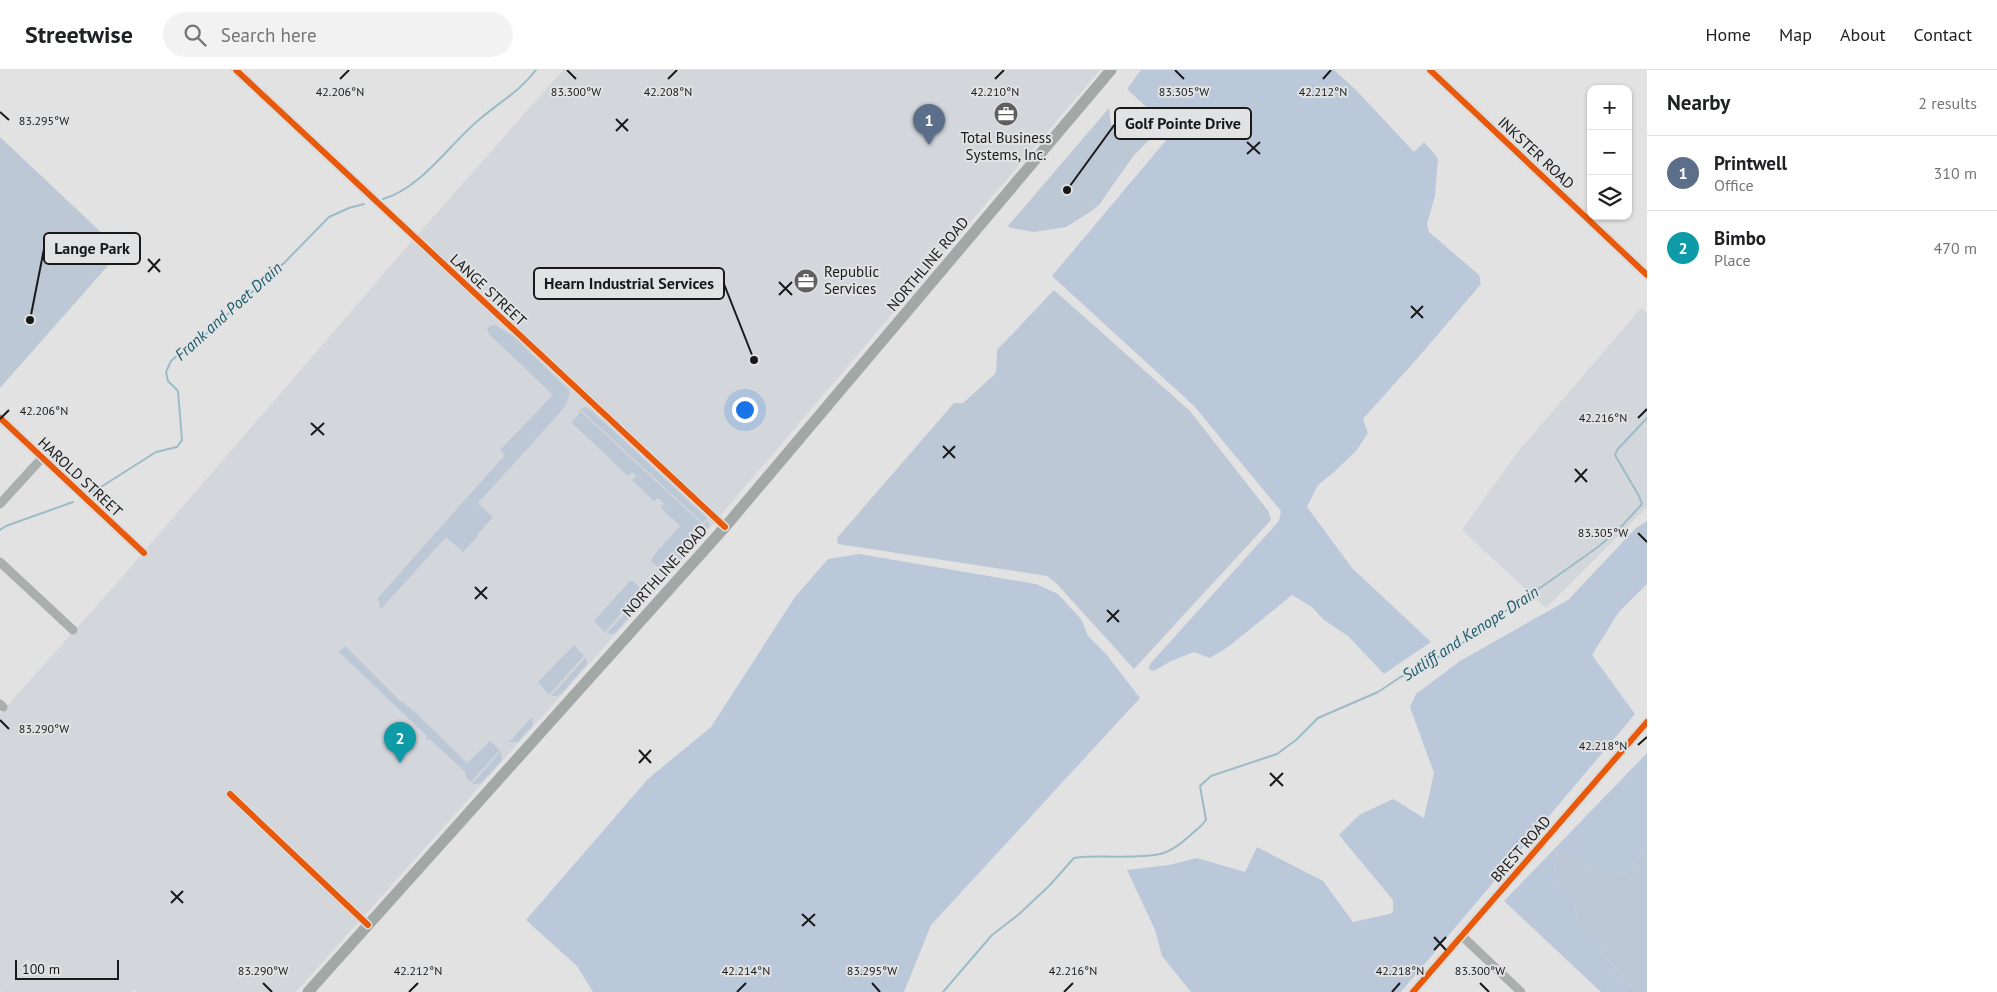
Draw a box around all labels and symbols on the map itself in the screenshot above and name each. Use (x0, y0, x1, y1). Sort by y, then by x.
text: 42.206°N (316, 84, 364, 99)
text: 83.300°W (551, 84, 601, 99)
text: 42.208°N (644, 84, 692, 99)
text: 42.210°N (971, 84, 1019, 99)
text: 83.305°W (1159, 84, 1209, 99)
text: 42.212°N (1299, 84, 1347, 99)
office icon: Total Business Systems, Inc. (993, 101, 1019, 127)
pin: 1 (913, 104, 945, 145)
callout: Golf Pointe Drive (1115, 108, 1251, 139)
street label: INKSTER ROAD (1494, 112, 1579, 193)
text: 83.295°W (19, 113, 69, 128)
text: Golf Pointe Drive (1125, 113, 1241, 133)
place label: Total Business Systems, Inc. (961, 128, 1052, 164)
street label: NORTHLINE ROAD (882, 212, 973, 315)
callout: Lange Park (44, 233, 140, 264)
text: Lange Park (54, 238, 130, 258)
street label: LANGE STREET (446, 249, 531, 330)
water label: Frank and Poet Drain (170, 258, 286, 364)
place label: Republic Services (824, 262, 880, 298)
callout: Hearn Industrial Services (534, 268, 724, 299)
office icon: Republic Services (793, 268, 819, 294)
text: Hearn Industrial Services (544, 273, 714, 293)
your location (732, 397, 758, 423)
text: 42.206°N (20, 403, 68, 418)
text: 42.216°N (1579, 410, 1627, 425)
street label: HAROLD STREET (34, 433, 127, 521)
street label: NORTHLINE ROAD (618, 521, 711, 621)
text: 83.305°W (1578, 525, 1628, 540)
water label: Sutliff and Kenope Drain (1398, 581, 1542, 685)
text: 83.290°W (19, 721, 69, 736)
pin: 2 (384, 722, 416, 763)
text: 42.218°N (1579, 738, 1627, 753)
street label: BREST ROAD (1487, 811, 1555, 886)
scale bar (15, 957, 119, 980)
text: 83.290°W (238, 963, 288, 978)
text: 42.212°N (394, 963, 442, 978)
text: 42.214°N (722, 963, 770, 978)
text: 83.295°W (847, 963, 897, 978)
text: 42.216°N (1049, 963, 1097, 978)
text: 42.218°N (1376, 963, 1424, 978)
text: 83.300°W (1455, 963, 1505, 978)

